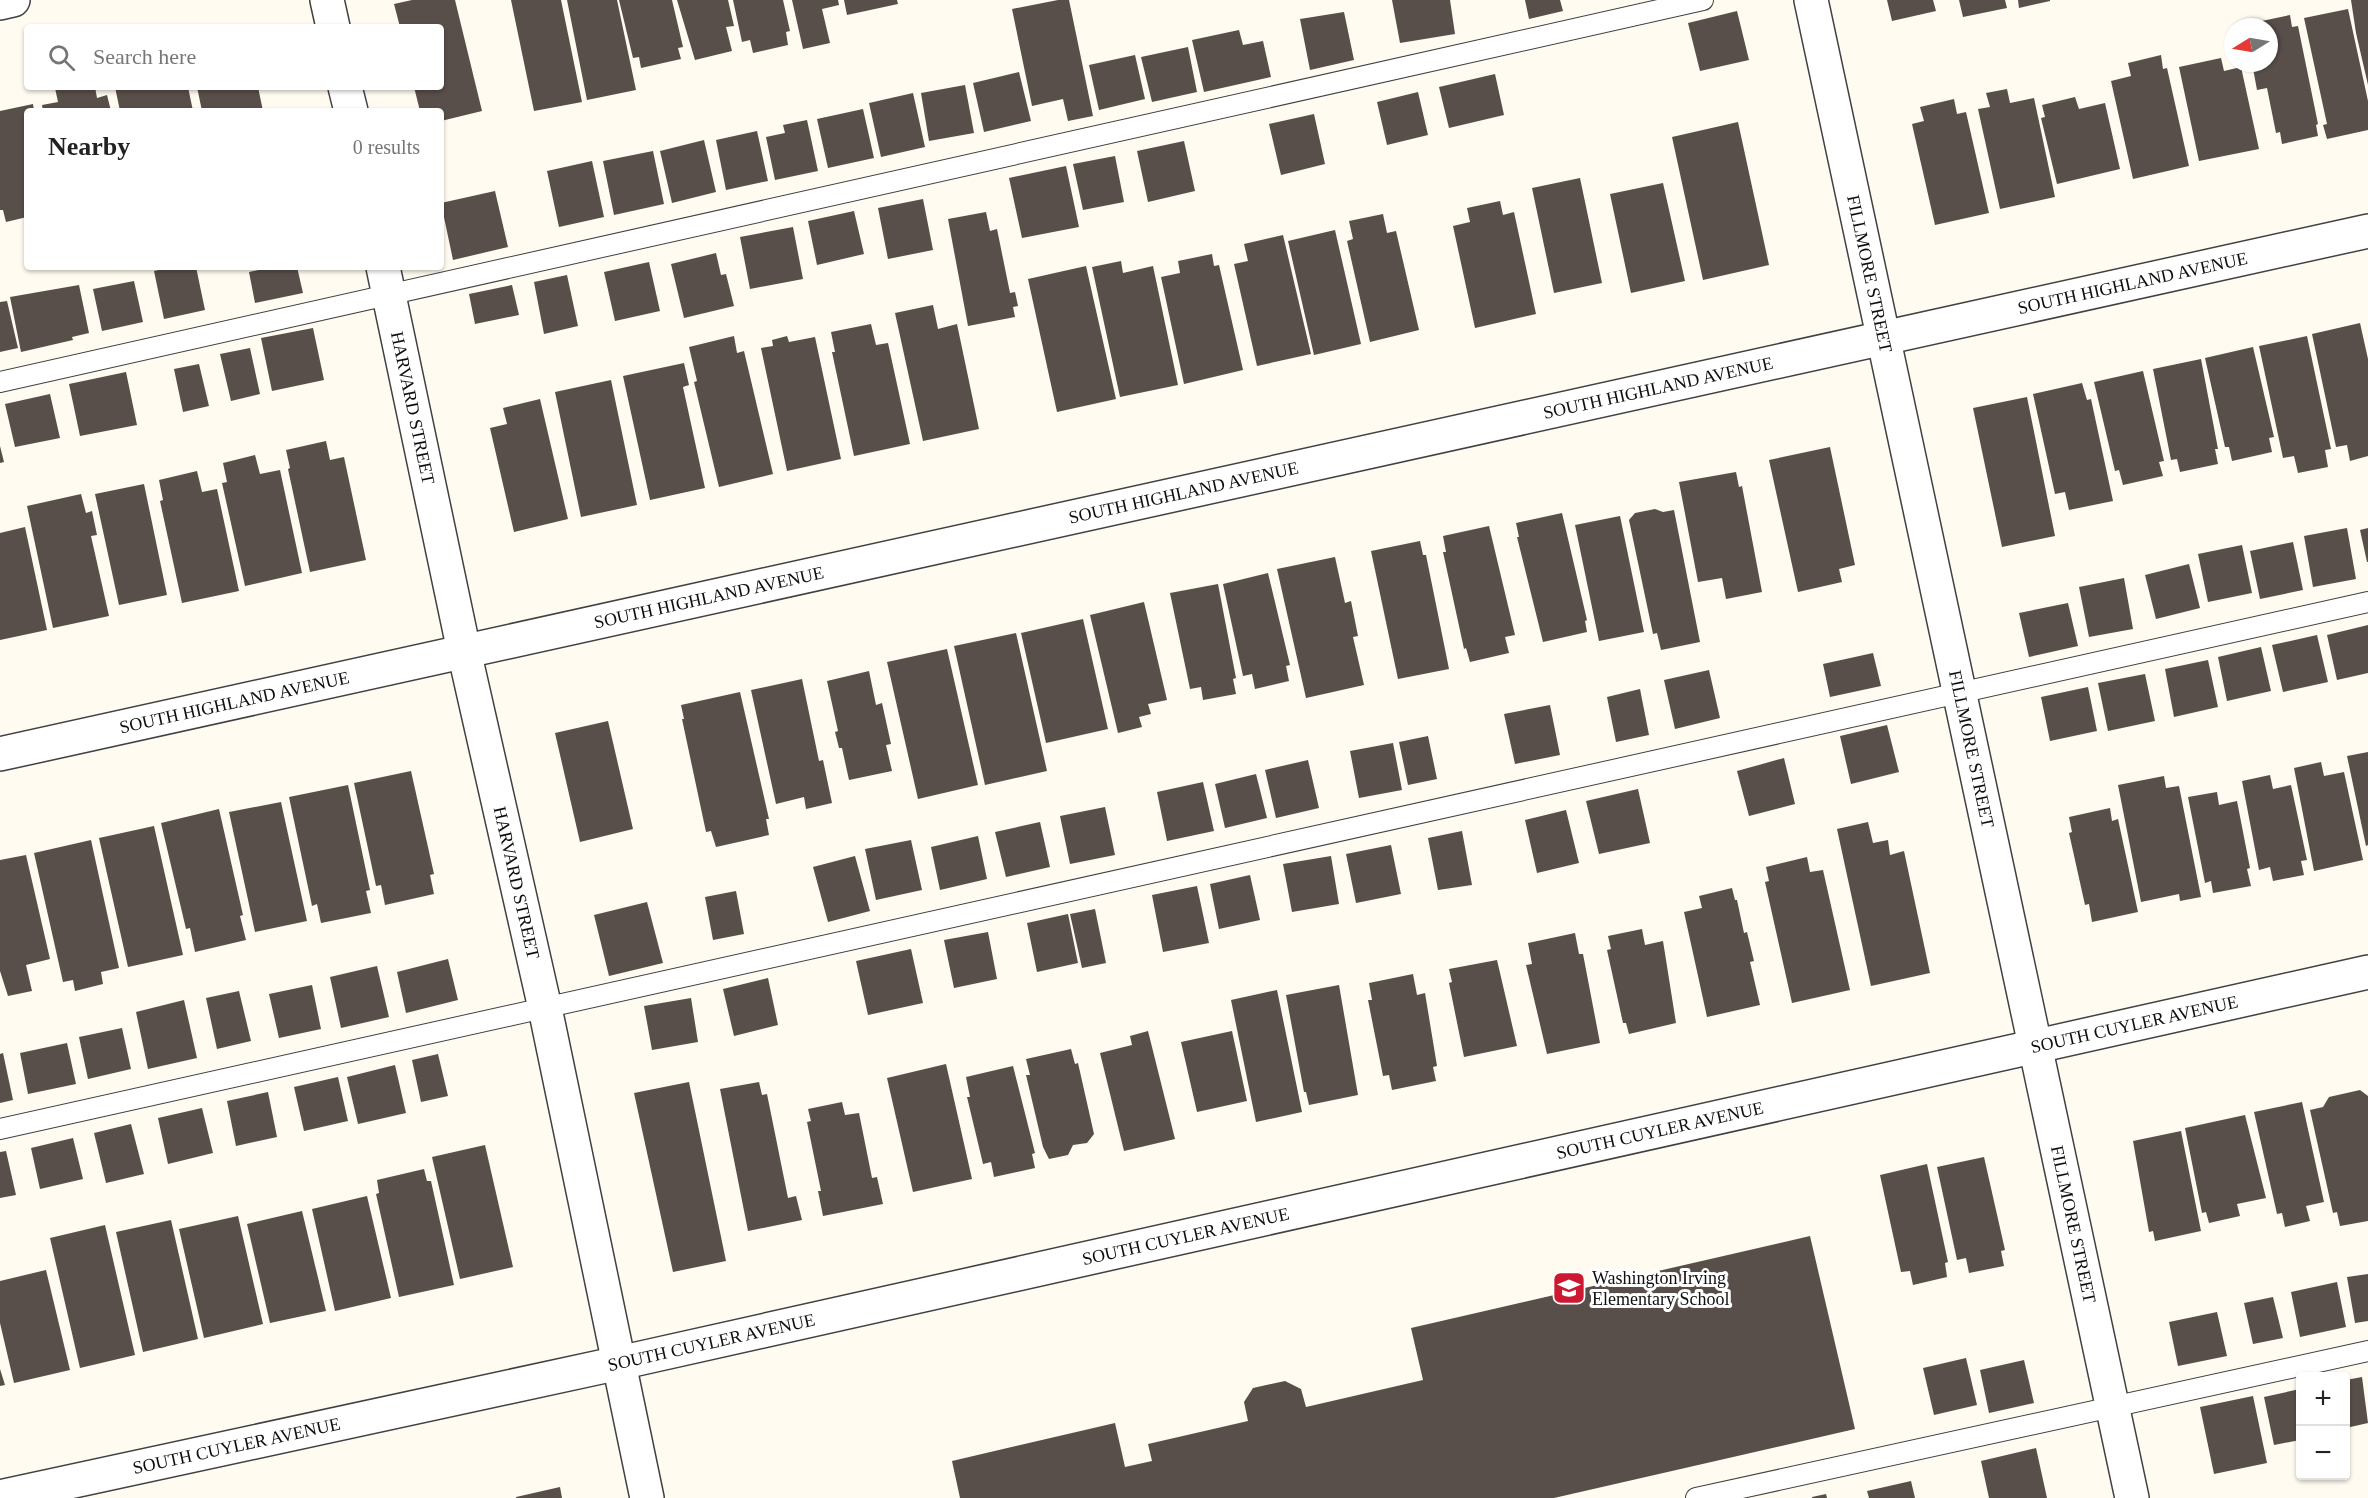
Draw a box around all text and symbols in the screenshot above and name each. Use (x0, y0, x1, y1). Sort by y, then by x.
north arrow (2224, 18, 2278, 72)
search box (24, 24, 444, 90)
icon: search (45, 41, 78, 74)
text: Search here (93, 44, 196, 69)
text: Nearby (48, 132, 130, 161)
text: 0 results (353, 136, 420, 158)
street label: FILLMORE STREET (1843, 193, 1896, 354)
street label: SOUTH HIGHLAND AVENUE (2016, 248, 2249, 318)
street label: HARVARD STREET (387, 330, 439, 486)
street label: SOUTH HIGHLAND AVENUE (1541, 353, 1775, 423)
street label: SOUTH HIGHLAND AVENUE (1067, 458, 1300, 528)
street label: SOUTH HIGHLAND AVENUE (592, 562, 826, 633)
street label: SOUTH HIGHLAND AVENUE (118, 667, 351, 737)
street label: FILLMORE STREET (1945, 668, 1998, 830)
street label: HARVARD STREET (490, 804, 544, 961)
street label: SOUTH CUYLER AVENUE (2029, 991, 2240, 1057)
street label: SOUTH CUYLER AVENUE (1554, 1097, 1765, 1163)
street label: FILLMORE STREET (2047, 1144, 2100, 1305)
street label: SOUTH CUYLER AVENUE (1080, 1203, 1291, 1269)
place label: Washington Irving Elementary School (1592, 1268, 1729, 1309)
school or university icon: Washington Irving Elementary School (1551, 1270, 1587, 1306)
street label: SOUTH CUYLER AVENUE (606, 1309, 817, 1375)
map controls (2296, 1372, 2350, 1480)
button: + (2296, 1372, 2350, 1426)
street label: SOUTH CUYLER AVENUE (131, 1414, 342, 1478)
button: − (2296, 1426, 2350, 1480)

